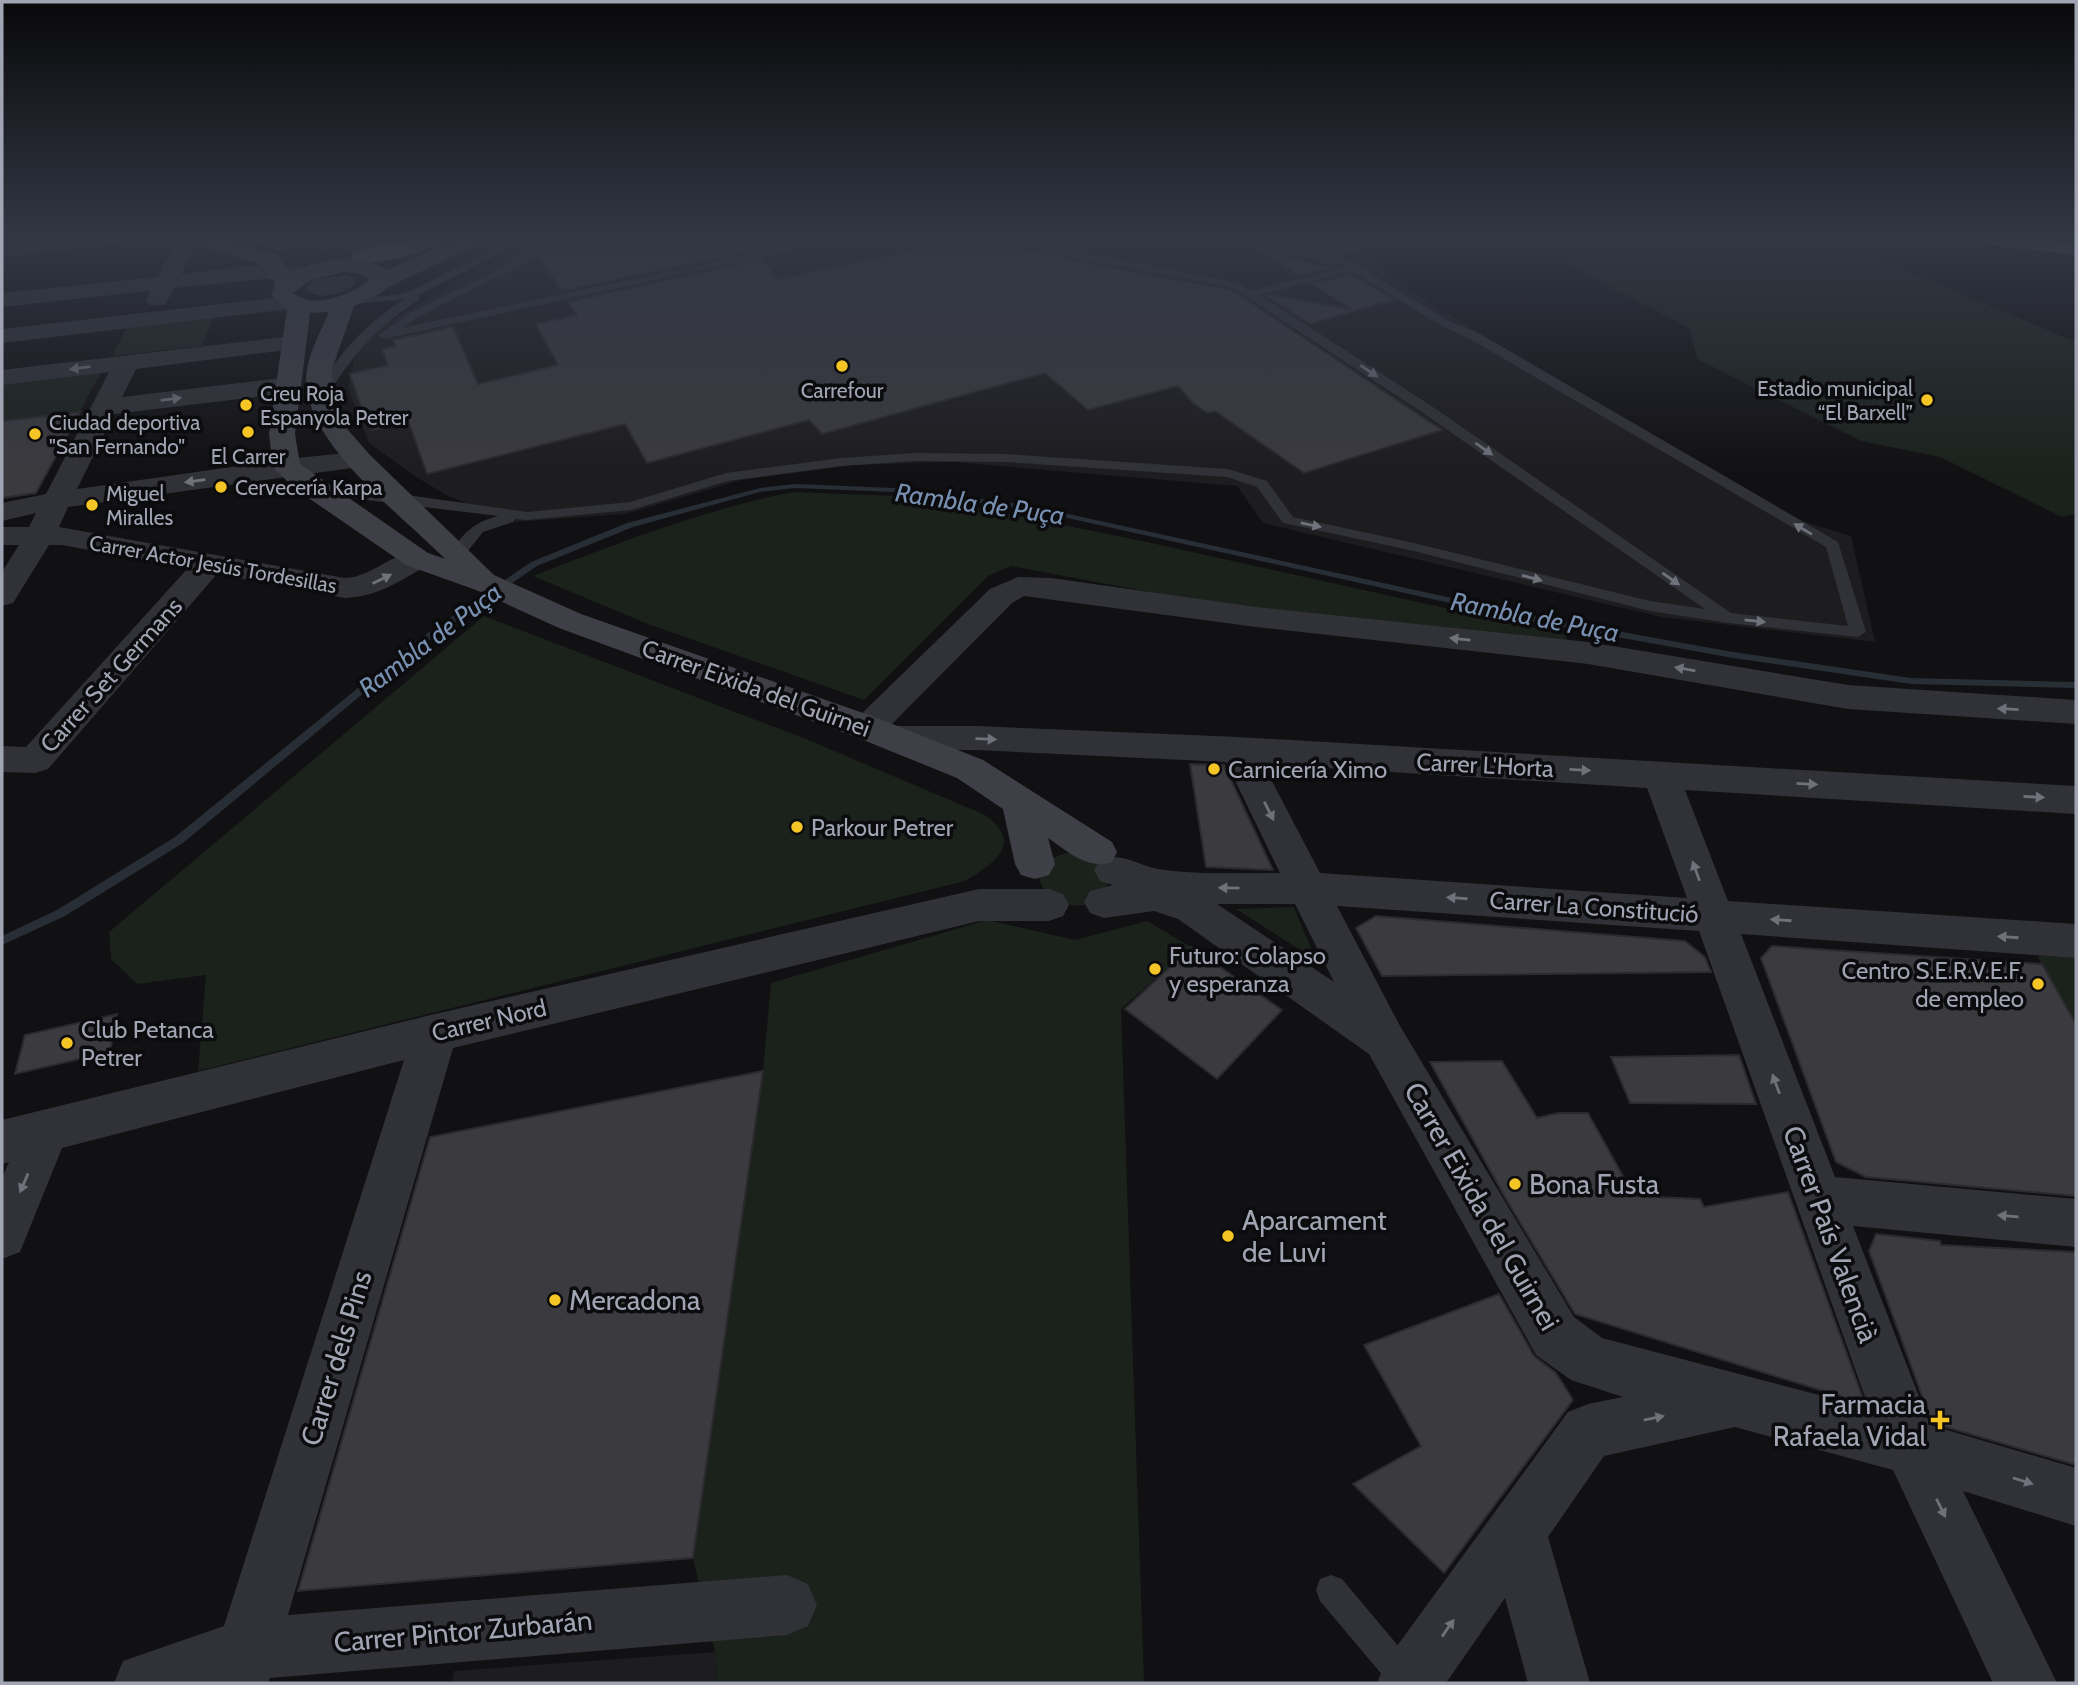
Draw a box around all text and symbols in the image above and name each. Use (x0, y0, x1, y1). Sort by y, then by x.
marker: Carrefour (834, 358, 850, 374)
one-way arrow (69, 363, 91, 374)
one-way arrow (1360, 364, 1379, 377)
place label: Estadio municipal “El Barxell” (1757, 376, 1913, 425)
place label: Carrefour (801, 378, 884, 403)
place label: Creu Roja Espanyola Petrer (260, 381, 409, 430)
marker: Estadio municipal “El Barxell” (1919, 392, 1935, 408)
one-way arrow (161, 394, 183, 405)
marker: Creu Roja Espanyola Petrer (238, 397, 254, 413)
place label: Ciudad deportiva "San Fernando" (49, 410, 200, 459)
marker: El Carrer (240, 424, 256, 440)
marker: Ciudad deportiva "San Fernando" (27, 426, 43, 442)
one-way arrow (1475, 442, 1493, 456)
place label: El Carrer (211, 444, 286, 469)
one-way arrow (184, 475, 206, 486)
place label: Cervecería Karpa (235, 475, 382, 500)
water label: Rambla de Puça (893, 476, 1067, 532)
marker: Cervecería Karpa (213, 479, 229, 495)
place label: Miguel Miralles (106, 481, 173, 530)
marker: Miguel Miralles (84, 497, 100, 513)
one-way arrow (1300, 520, 1322, 531)
one-way arrow (1793, 523, 1813, 535)
street label: Carrer Actor Jesús Tordesillas (87, 530, 339, 598)
one-way arrow (1662, 572, 1680, 586)
one-way arrow (1521, 573, 1543, 584)
one-way arrow (372, 574, 392, 585)
water label: Rambla de Puça (352, 576, 508, 704)
water label: Rambla de Puça (1448, 585, 1622, 649)
street label: Carrer Set Germans (34, 592, 188, 758)
one-way arrow (1745, 615, 1767, 626)
street label: Carrer Eixida del Guirnei (638, 633, 874, 743)
one-way arrow (1449, 634, 1471, 645)
one-way arrow (1674, 663, 1696, 674)
one-way arrow (1997, 703, 2019, 714)
one-way arrow (975, 733, 997, 744)
street label: Carrer L'Horta (1416, 747, 1555, 783)
place label: Carnicería Ximo (1228, 755, 1387, 784)
marker: Carnicería Ximo (1206, 761, 1222, 777)
one-way arrow (1569, 765, 1591, 776)
one-way arrow (1796, 779, 1818, 790)
one-way arrow (2023, 792, 2045, 803)
one-way arrow (1263, 801, 1274, 821)
place label: Parkour Petrer (811, 813, 954, 842)
marker: Parkour Petrer (789, 819, 805, 835)
one-way arrow (1690, 861, 1701, 882)
one-way arrow (1218, 883, 1240, 894)
street label: Carrer La Constitució (1489, 885, 1699, 929)
one-way arrow (1445, 892, 1467, 903)
one-way arrow (1770, 914, 1792, 925)
one-way arrow (1997, 931, 2019, 942)
place label: Futuro: Colapso y esperanza (1169, 941, 1326, 998)
place label: Centro S.E.R.V.E.F. de empleo (1842, 956, 2024, 1013)
marker: Futuro: Colapso y esperanza (1147, 961, 1163, 977)
marker: Centro S.E.R.V.E.F. de empleo (2030, 976, 2046, 992)
street label: Carrer Nord (429, 993, 549, 1047)
place label: Club Petanca Petrer (81, 1015, 214, 1072)
marker: Club Petanca Petrer (59, 1035, 75, 1051)
one-way arrow (1770, 1074, 1781, 1095)
street label: Carrer Eixida del Guirnei (1397, 1076, 1567, 1336)
street label: Carrer País Valencià (1776, 1121, 1886, 1348)
place label: Bona Fusta (1529, 1167, 1660, 1201)
one-way arrow (18, 1173, 30, 1193)
marker: Bona Fusta (1507, 1176, 1523, 1192)
place label: Aparcament de Luvi (1242, 1203, 1387, 1269)
one-way arrow (1997, 1211, 2019, 1222)
marker: Aparcament de Luvi (1220, 1228, 1236, 1244)
street label: Carrer dels Pins (293, 1267, 379, 1449)
place label: Mercadona (569, 1283, 701, 1317)
marker: Mercadona (547, 1292, 563, 1308)
place label: Farmacia Rafaela Vidal (1773, 1387, 1927, 1453)
marker: Farmacia Rafaela Vidal (1932, 1412, 1948, 1428)
one-way arrow (1643, 1413, 1665, 1424)
one-way arrow (2013, 1476, 2034, 1486)
one-way arrow (1935, 1498, 1946, 1518)
street label: Carrer Pintor Zurbarán (332, 1603, 594, 1659)
one-way arrow (1441, 1619, 1455, 1637)

